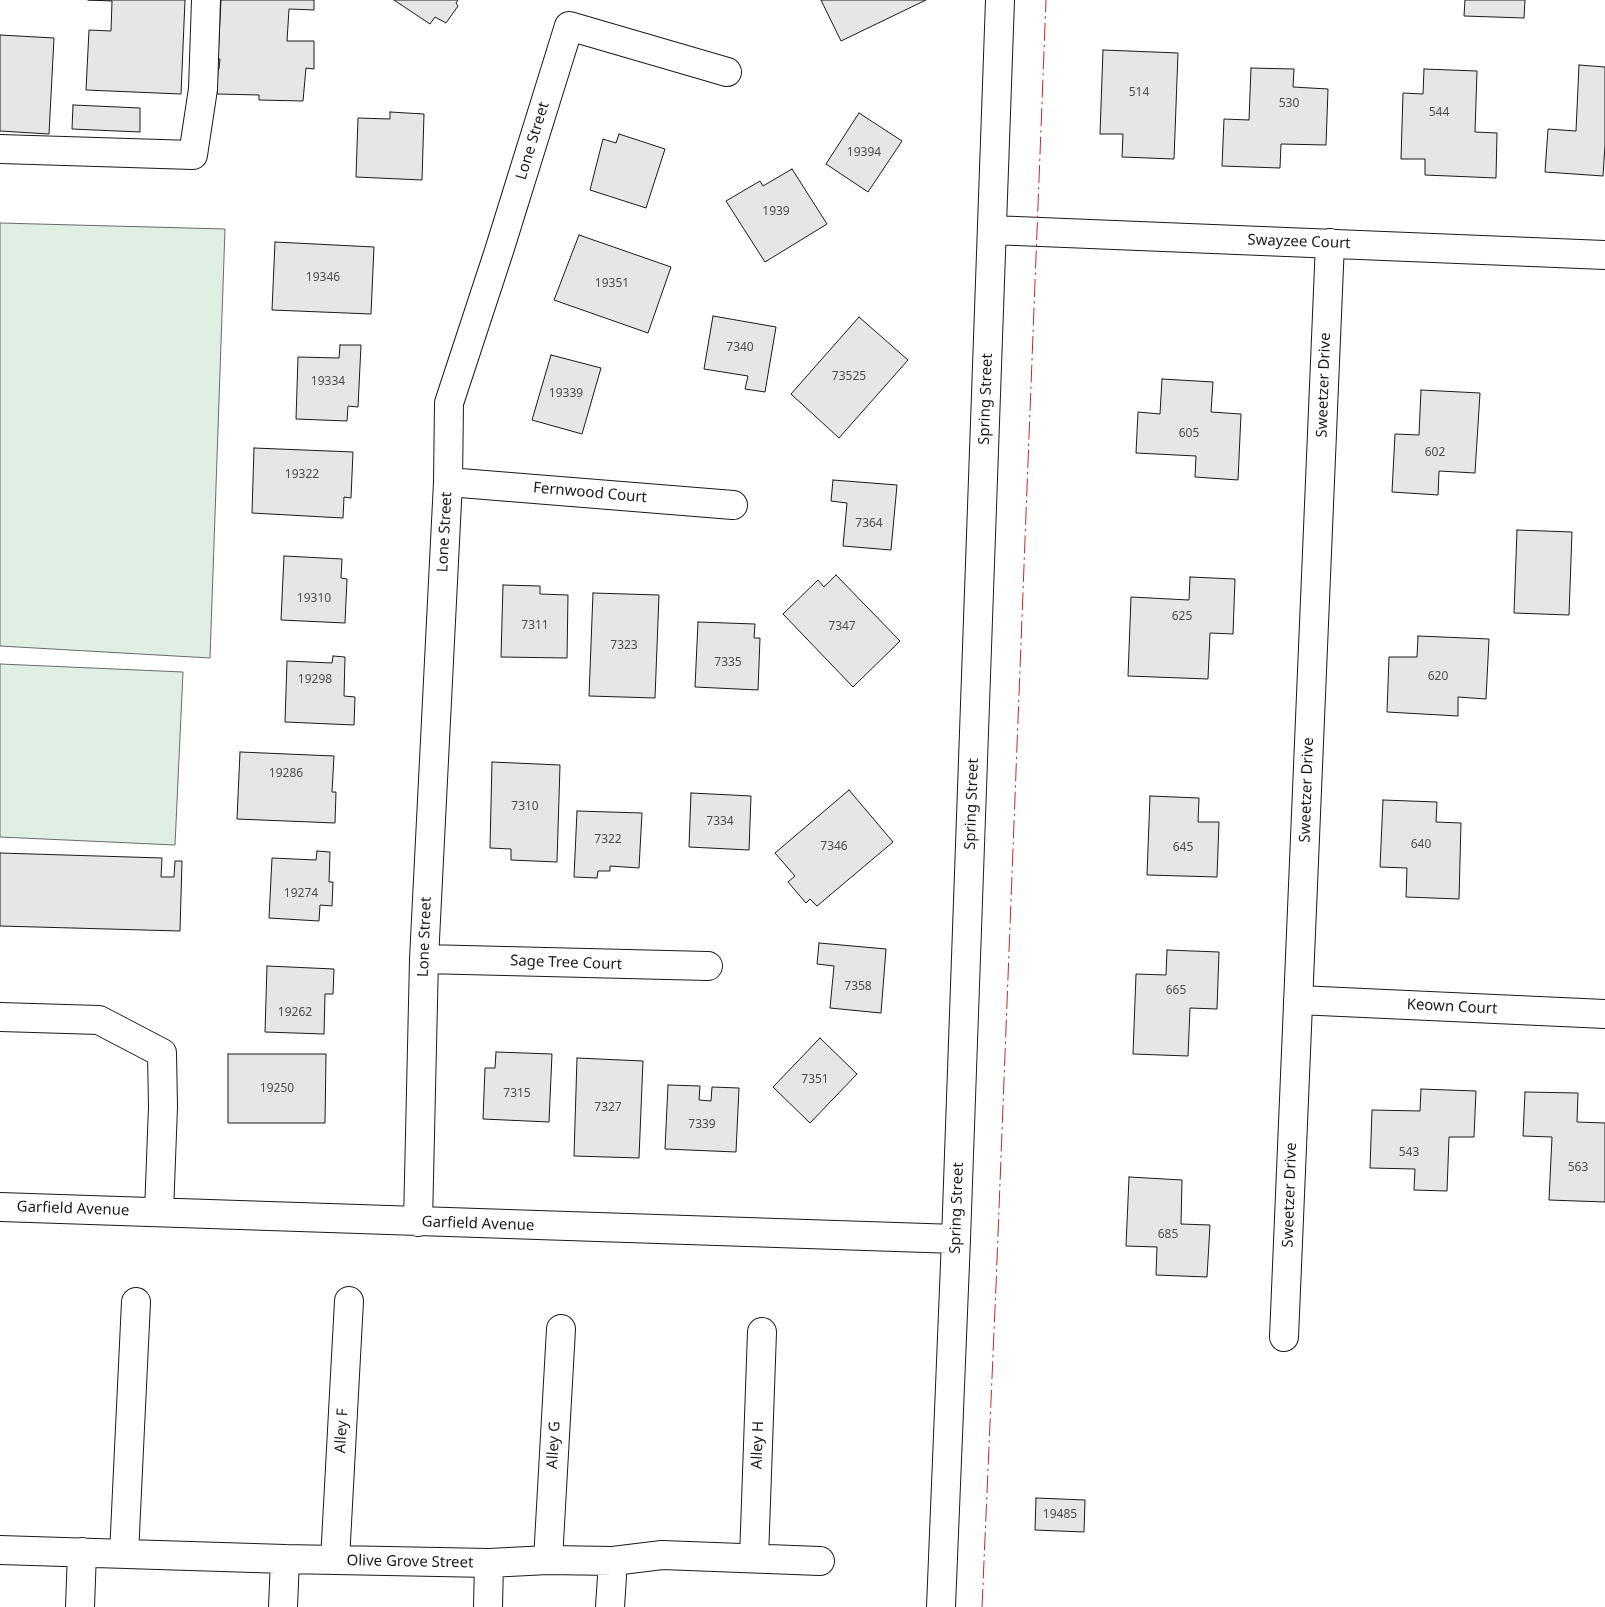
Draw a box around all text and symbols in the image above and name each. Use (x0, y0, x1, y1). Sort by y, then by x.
house number: 514 (1129, 86, 1149, 100)
house number: 530 (1279, 97, 1299, 111)
street label: Lone Street (513, 100, 553, 182)
house number: 544 (1429, 106, 1449, 120)
house number: 19394 (847, 146, 881, 160)
house number: 1939 (762, 205, 790, 219)
street label: Swayzee Court (1247, 231, 1351, 253)
house number: 19346 (306, 271, 340, 285)
house number: 19351 (595, 277, 629, 291)
street label: Sweetzer Drive (1313, 332, 1335, 438)
house number: 7340 (726, 341, 754, 355)
street label: Spring Street (975, 353, 997, 445)
house number: 73525 (832, 370, 866, 384)
house number: 19334 (311, 375, 345, 389)
house number: 19339 (549, 387, 583, 401)
house number: 605 (1179, 427, 1199, 441)
house number: 602 (1425, 446, 1445, 460)
house number: 19322 (285, 468, 319, 482)
street label: Fernwood Court (532, 479, 648, 507)
street label: Lone Street (434, 491, 456, 573)
house number: 7364 (855, 517, 883, 531)
house number: 19310 (297, 592, 331, 606)
house number: 625 (1172, 610, 1192, 624)
house number: 7311 (521, 619, 549, 633)
house number: 7347 (828, 620, 856, 634)
house number: 7323 (610, 639, 638, 653)
house number: 7335 (714, 656, 742, 670)
house number: 620 (1428, 670, 1448, 684)
house number: 19298 (298, 673, 332, 687)
street label: Sweetzer Drive (1296, 737, 1318, 843)
street label: Spring Street (961, 758, 983, 850)
house number: 19286 (269, 767, 303, 781)
house number: 7310 (511, 800, 539, 814)
house number: 7334 (706, 815, 734, 829)
house number: 7322 (594, 833, 622, 847)
house number: 640 (1411, 838, 1431, 852)
house number: 7346 (820, 840, 848, 854)
house number: 645 (1173, 841, 1193, 855)
house number: 19274 (284, 887, 318, 901)
street label: Lone Street (415, 896, 435, 978)
street label: Sage Tree Court (510, 952, 622, 974)
house number: 7358 (844, 980, 872, 994)
house number: 665 (1166, 984, 1186, 998)
street label: Keown Court (1406, 996, 1498, 1018)
house number: 19262 (278, 1006, 312, 1020)
house number: 7351 (801, 1073, 829, 1087)
house number: 19250 (260, 1082, 294, 1096)
house number: 7315 (503, 1087, 531, 1101)
house number: 7327 (594, 1101, 622, 1115)
house number: 7339 (688, 1118, 716, 1132)
street label: Sweetzer Drive (1279, 1142, 1301, 1248)
house number: 543 (1399, 1146, 1419, 1160)
house number: 563 (1568, 1161, 1588, 1175)
street label: Spring Street (946, 1162, 968, 1254)
street label: Garfield Avenue (16, 1198, 130, 1220)
street label: Garfield Avenue (421, 1213, 535, 1235)
house number: 685 (1158, 1228, 1178, 1242)
street label: Alley F (332, 1408, 352, 1454)
street label: Alley G (544, 1421, 564, 1469)
street label: Alley H (748, 1421, 768, 1469)
house number: 19485 (1043, 1508, 1077, 1522)
street label: Olive Grove Street (346, 1552, 474, 1572)

